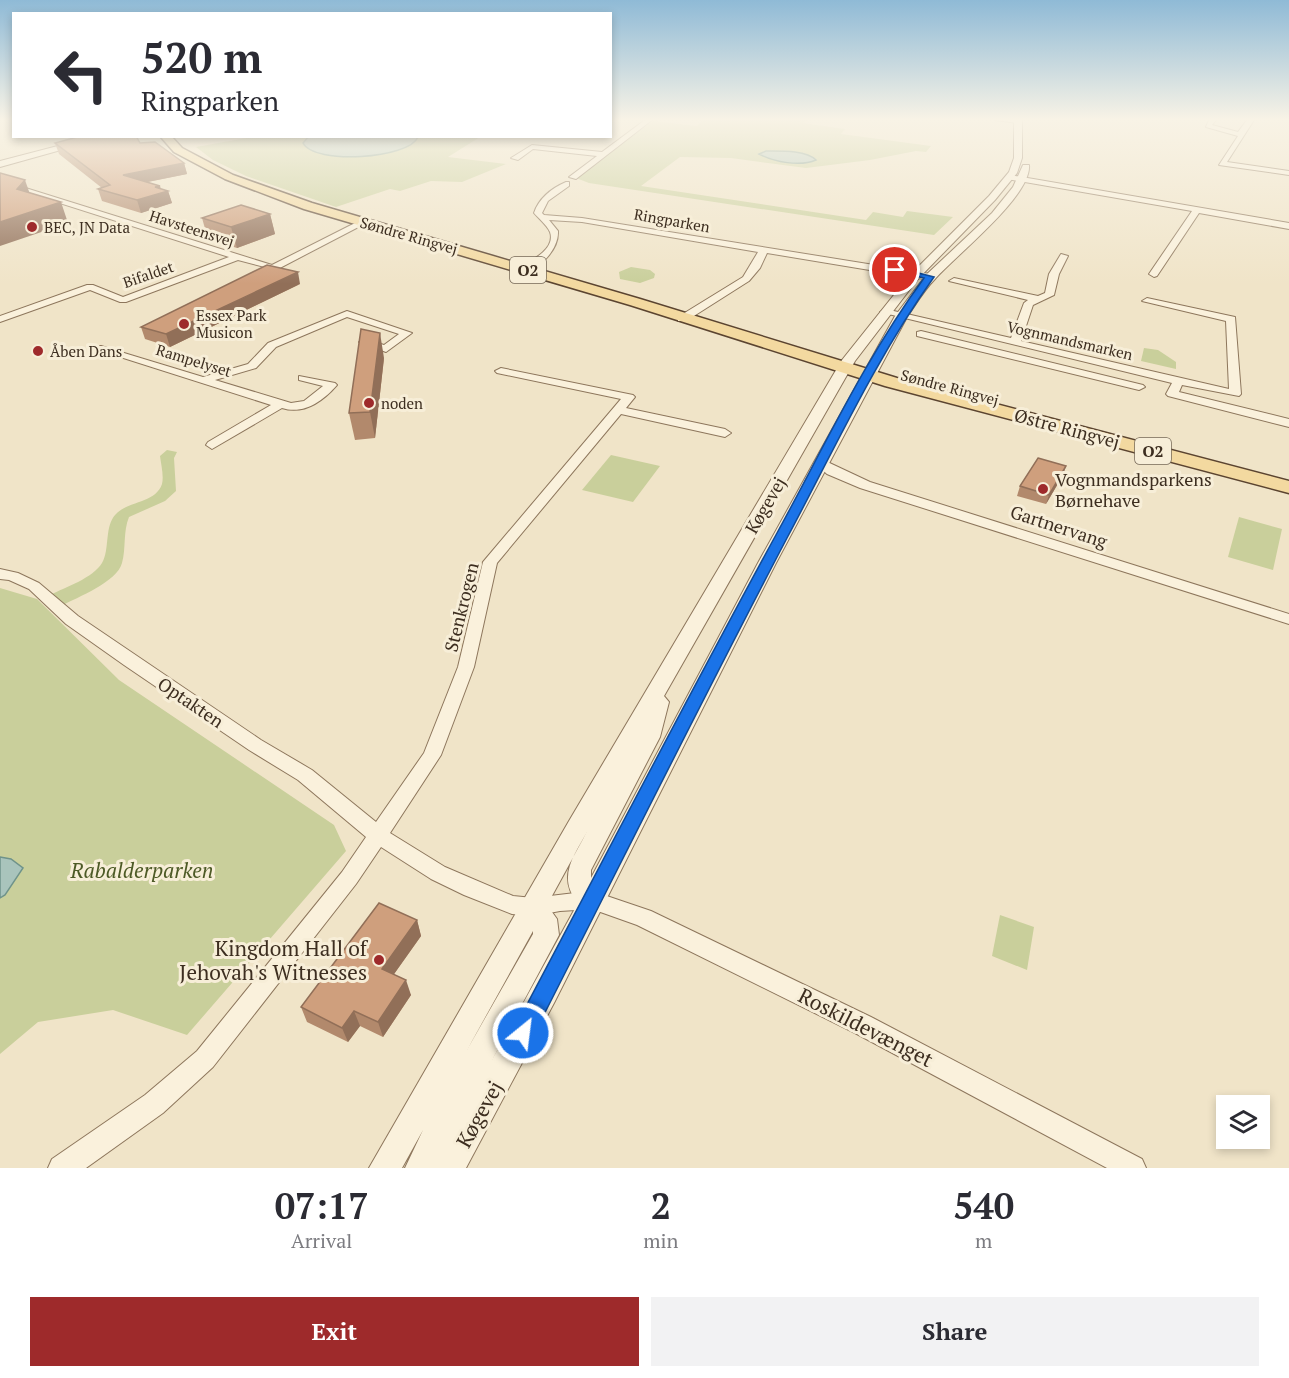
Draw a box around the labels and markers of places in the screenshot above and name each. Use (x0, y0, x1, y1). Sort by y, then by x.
place label: BEC, JN Data (44, 217, 130, 237)
marker: BEC, JN Data (25, 220, 39, 234)
pin (869, 244, 920, 295)
place label: Essex Park Musicon (196, 305, 267, 342)
marker: Essex Park Musicon (177, 317, 191, 331)
place label: Åben Dans (50, 341, 122, 361)
marker: Åben Dans (31, 344, 45, 358)
place label: noden (381, 393, 423, 413)
marker: noden (362, 396, 376, 410)
place label: Vognmandsparkens Børnehave (1055, 467, 1212, 512)
marker: Vognmandsparkens Børnehave (1036, 482, 1050, 496)
place label: Kingdom Hall of Jehovah's Witnesses (179, 934, 369, 986)
marker: Kingdom Hall of Jehovah's Witnesses (372, 953, 386, 967)

